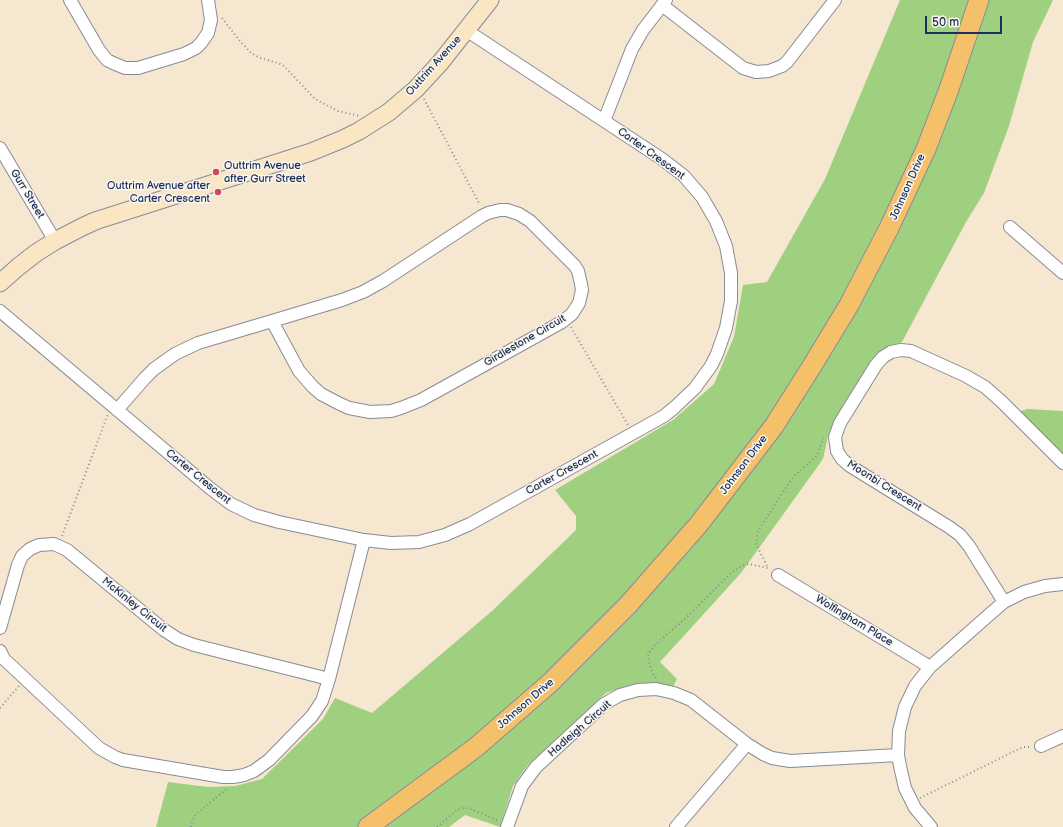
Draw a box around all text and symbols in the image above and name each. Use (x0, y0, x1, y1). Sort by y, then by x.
scale bar (927, 8, 1004, 34)
text: 50 m (932, 15, 959, 30)
street label: Outtrim Avenue (403, 33, 465, 99)
street label: Carter Crescent (615, 125, 687, 183)
street label: Johnson Drive (888, 152, 928, 222)
place label: Outtrim Avenue after Gurr Street (224, 159, 306, 185)
street label: Gurr Street (7, 167, 47, 221)
marker: Outtrim Avenue after Gurr Street (211, 167, 221, 177)
place label: Outtrim Avenue after Carter Crescent (107, 179, 210, 205)
marker: Outtrim Avenue after Carter Crescent (213, 187, 223, 197)
street label: Girdlestone Circuit (482, 312, 568, 370)
street label: Johnson Drive (717, 433, 771, 497)
street label: Carter Crescent (163, 447, 233, 507)
street label: Carter Crescent (524, 448, 600, 498)
street label: Moonbi Crescent (844, 458, 924, 514)
street label: McKinley Circuit (99, 575, 169, 635)
street label: Wolfingham Place (813, 593, 895, 649)
street label: Johnson Drive (495, 676, 557, 732)
street label: Hadleigh Circuit (546, 698, 614, 760)

